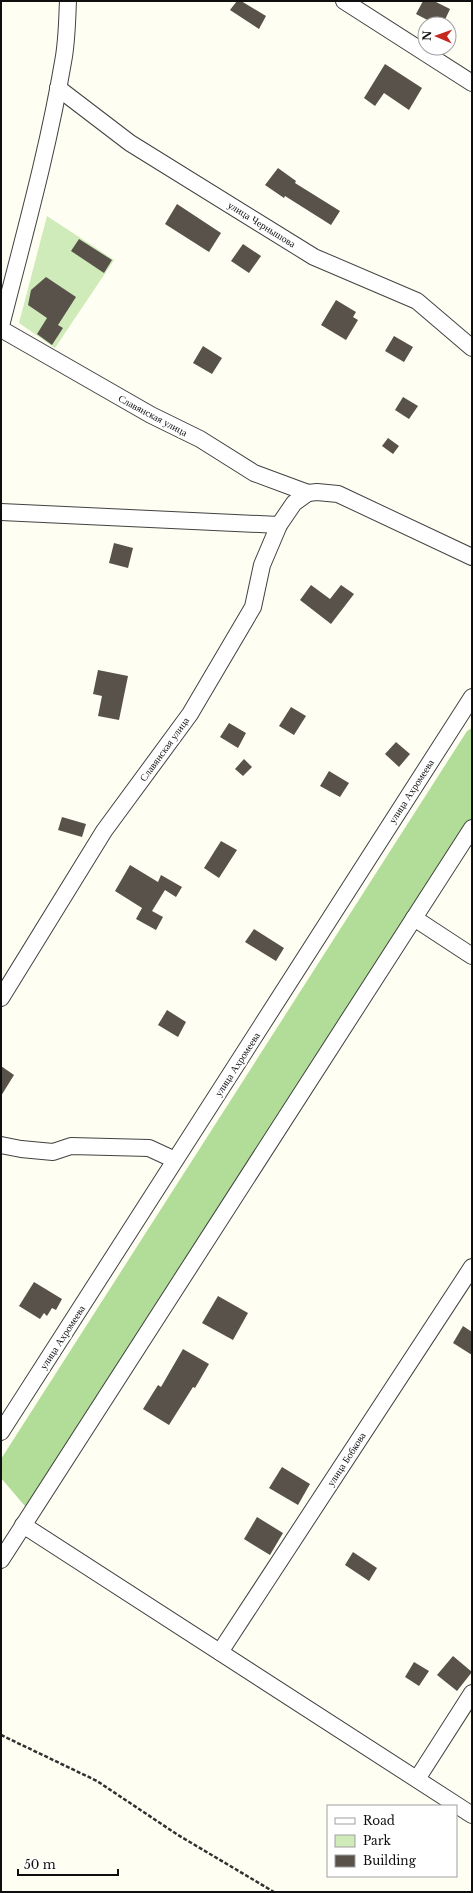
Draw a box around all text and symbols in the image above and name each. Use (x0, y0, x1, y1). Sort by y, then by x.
north arrow (417, 16, 457, 56)
text: N (420, 30, 434, 41)
street label: улица Чернышова (226, 198, 298, 251)
street label: Славянская улица (116, 392, 190, 439)
street label: Славянская улица (137, 714, 192, 784)
street label: улица Ахромеева (386, 756, 437, 826)
street label: улица Ахромеева (212, 1029, 263, 1099)
street label: улица Ахромеева (37, 1302, 88, 1372)
street label: улица Бобкова (324, 1429, 369, 1489)
legend (327, 1805, 457, 1877)
text: Road (363, 1813, 395, 1828)
text: Park (363, 1833, 391, 1848)
scale bar (18, 1851, 118, 1877)
text: Building (363, 1853, 417, 1868)
text: 50 m (24, 1857, 56, 1872)

